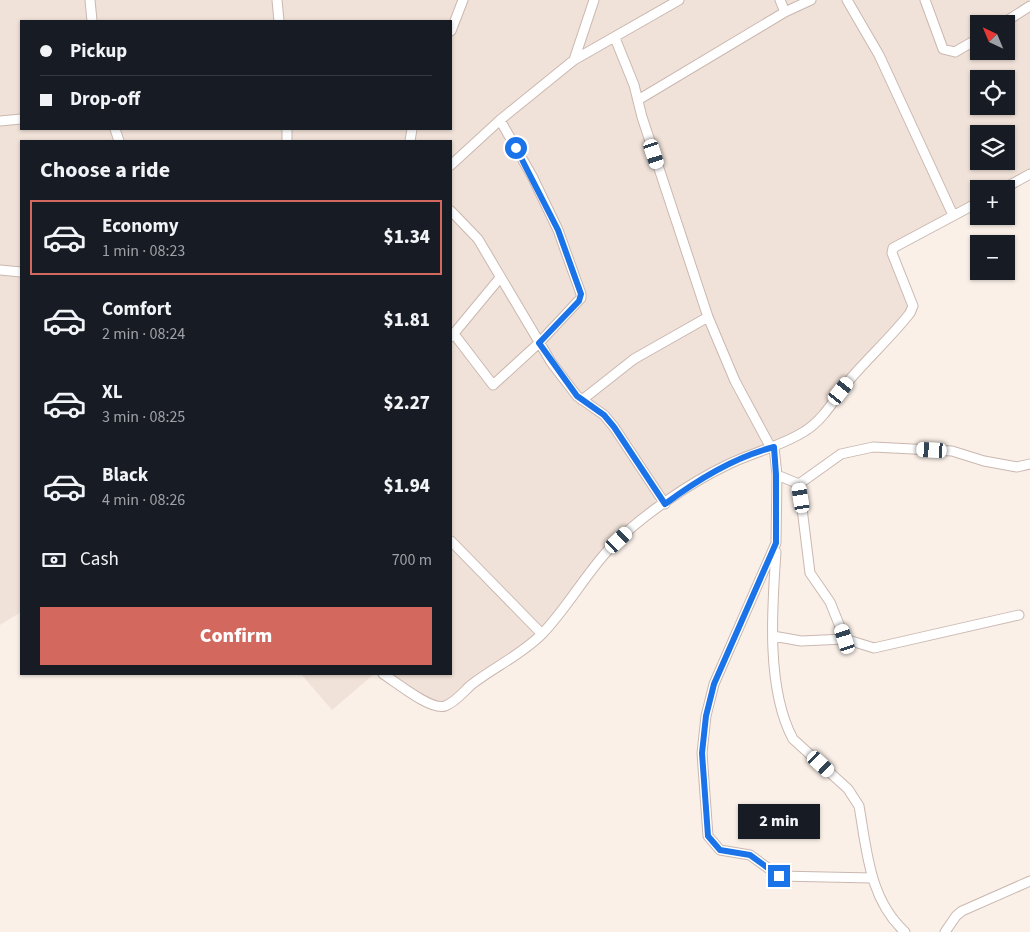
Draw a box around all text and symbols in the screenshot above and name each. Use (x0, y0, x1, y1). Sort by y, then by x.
north arrow (970, 15, 1015, 60)
map controls (970, 15, 1015, 280)
text: Pickup (70, 38, 127, 65)
button: locate (970, 70, 1015, 115)
text: Drop-off (70, 86, 140, 113)
button: layers (970, 125, 1015, 170)
route start (505, 137, 527, 159)
car (642, 137, 665, 171)
text: Choose a ride (40, 154, 170, 186)
button: + (970, 180, 1015, 225)
text: Economy (102, 213, 179, 240)
icon: car (42, 215, 87, 260)
text: $1.34 (384, 224, 430, 251)
button: − (970, 235, 1015, 280)
text: 1 min · 08:23 (102, 240, 185, 262)
text: Comfort (102, 296, 172, 323)
icon: car (42, 298, 87, 343)
text: $1.81 (384, 307, 430, 334)
text: 2 min · 08:24 (102, 323, 185, 345)
car (825, 375, 856, 407)
text: XL (102, 379, 123, 406)
icon: car (42, 381, 87, 426)
text: $2.27 (384, 390, 430, 417)
text: 3 min · 08:25 (102, 406, 185, 428)
car (916, 442, 947, 458)
text: Black (102, 462, 148, 489)
icon: car (42, 464, 87, 509)
text: $1.94 (384, 473, 430, 500)
car (791, 482, 810, 514)
text: 4 min · 08:26 (102, 489, 185, 511)
car (602, 524, 635, 556)
icon: cash (40, 546, 68, 574)
text: Cash (80, 546, 119, 573)
text: 700 m (392, 549, 432, 571)
button: Confirm (40, 607, 432, 665)
car (833, 622, 856, 656)
car (804, 748, 837, 780)
callout: 2 min (738, 804, 820, 838)
text: 2 min (759, 810, 799, 832)
route end (768, 865, 790, 887)

